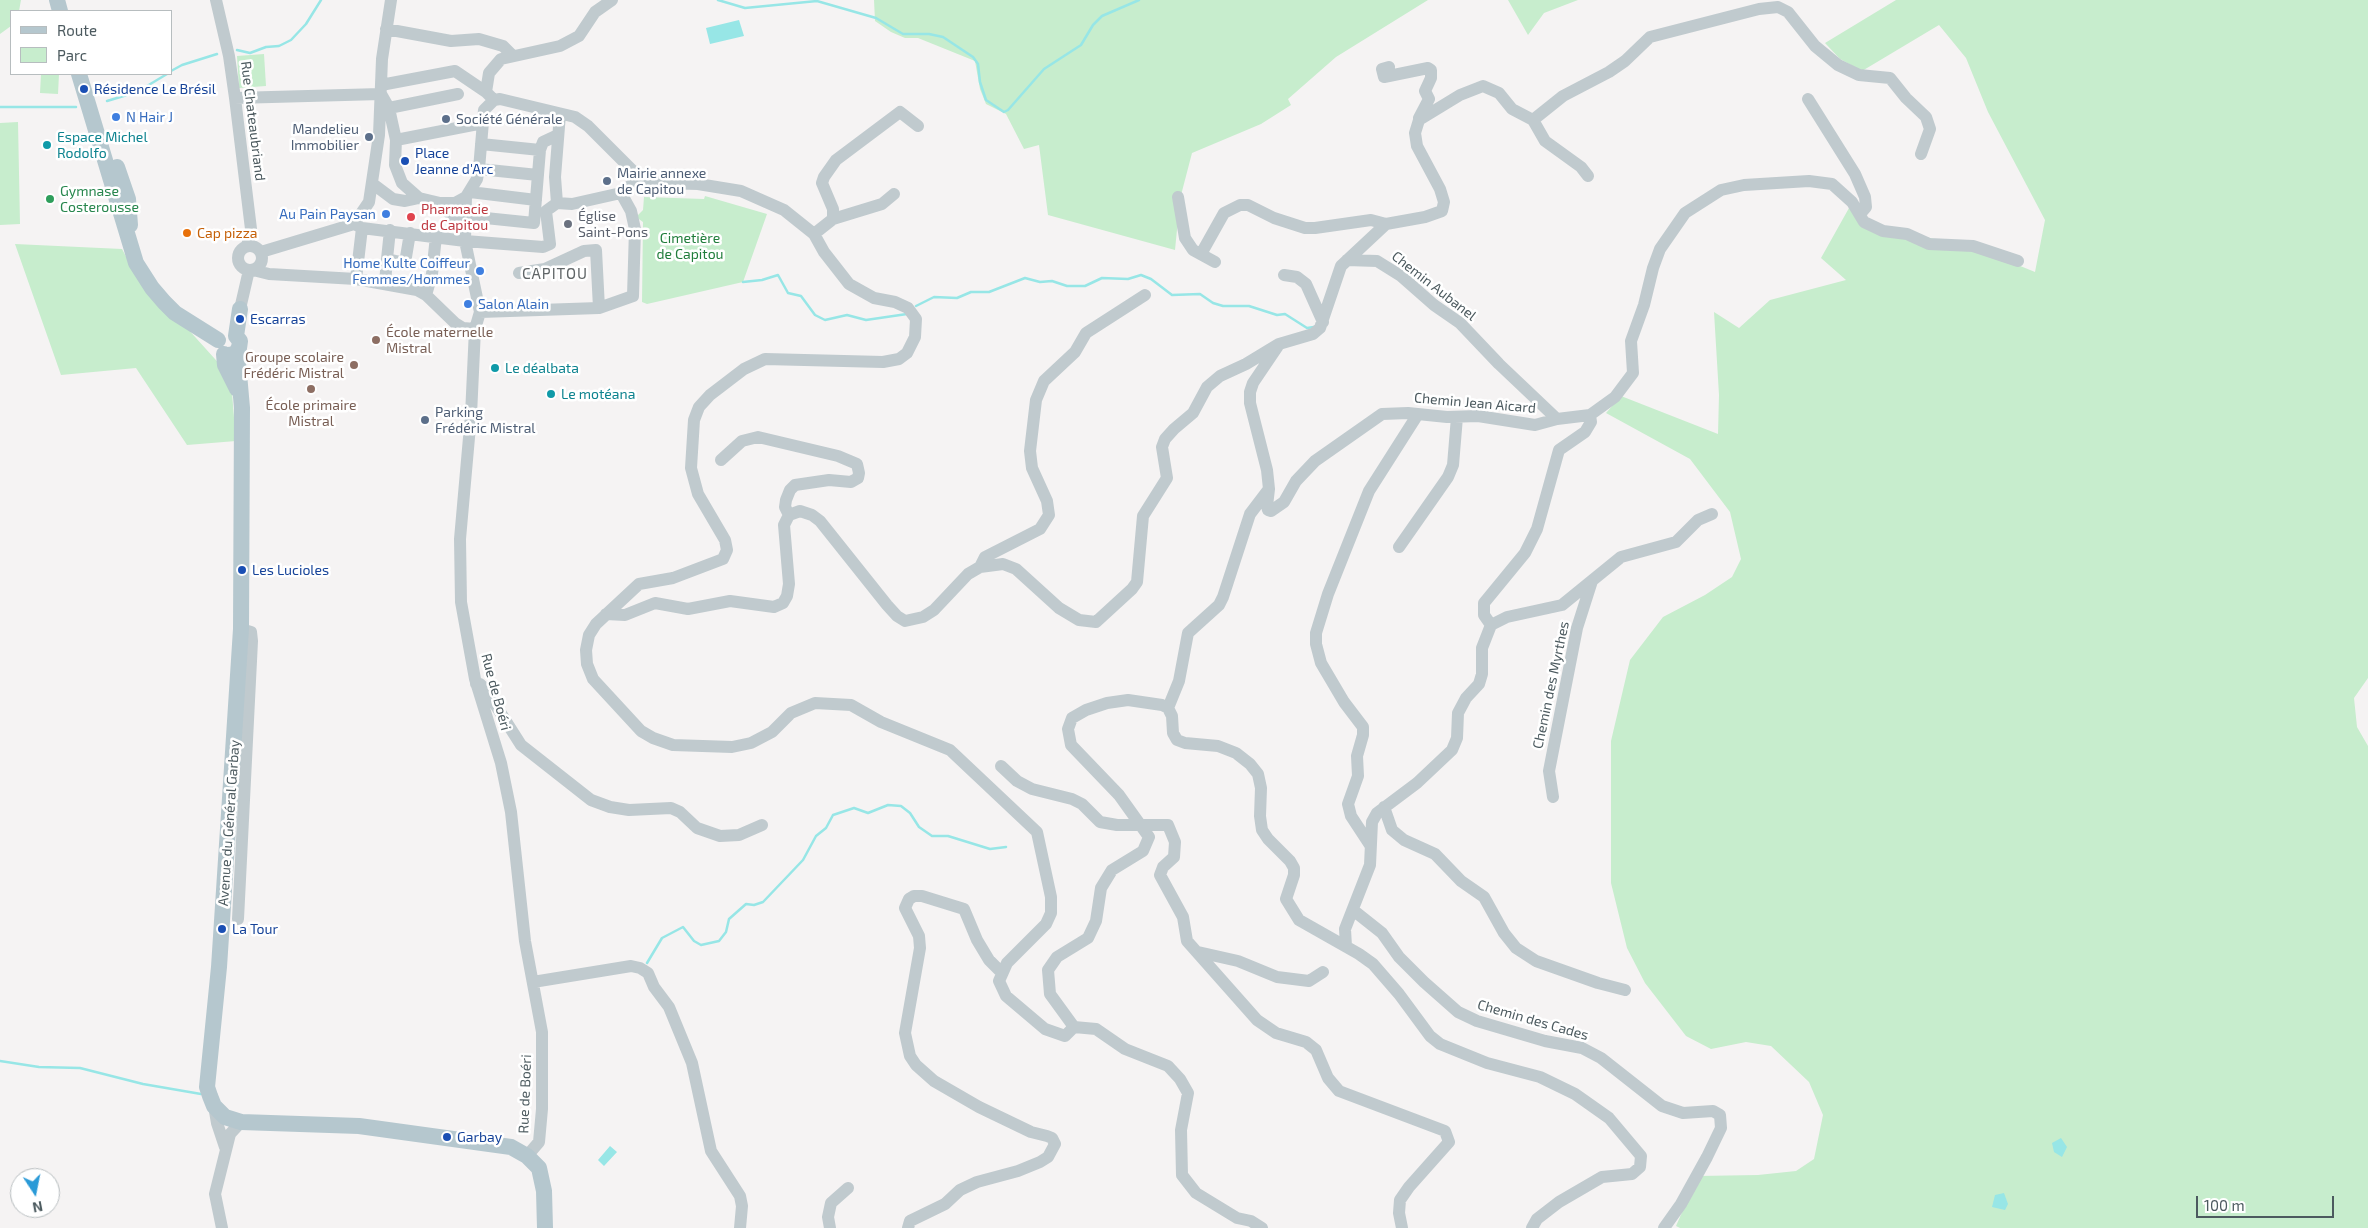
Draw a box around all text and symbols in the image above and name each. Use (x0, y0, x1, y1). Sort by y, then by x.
legend (10, 10, 172, 75)
text: Route (57, 21, 97, 39)
text: Parc (57, 46, 87, 64)
street label: Rue Chateaubriand (237, 60, 269, 182)
place label: Résidence Le Brésil (94, 81, 216, 97)
marker: Résidence Le Brésil (78, 83, 90, 95)
place label: N Hair J (126, 109, 173, 125)
marker: N Hair J (110, 111, 122, 123)
place label: Société Générale (456, 111, 563, 127)
marker: Société Générale (440, 113, 452, 125)
place label: Mandelieu Immobilier (291, 121, 359, 154)
place label: Espace Michel Rodolfo (57, 129, 148, 162)
marker: Mandelieu Immobilier (363, 131, 375, 143)
marker: Espace Michel Rodolfo (41, 139, 53, 151)
place label: Place Jeanne d'Arc (415, 145, 493, 178)
marker: Place Jeanne d'Arc (399, 155, 411, 167)
place label: Mairie annexe de Capitou (617, 165, 706, 198)
marker: Mairie annexe de Capitou (601, 175, 613, 187)
place label: Gymnase Costerousse (60, 183, 139, 216)
marker: Gymnase Costerousse (44, 193, 56, 205)
place label: Pharmacie de Capitou (421, 201, 488, 233)
place label: Au Pain Paysan (279, 206, 376, 222)
marker: Au Pain Paysan (380, 208, 392, 220)
place label: Église Saint-Pons (578, 208, 648, 240)
marker: Pharmacie de Capitou (405, 211, 417, 223)
marker: Église Saint-Pons (562, 218, 574, 230)
place label: Cap pizza (197, 225, 257, 241)
marker: Cap pizza (181, 227, 193, 239)
park label: Cimetière de Capitou (656, 230, 724, 262)
street label: Chemin Aubanel (1388, 248, 1480, 324)
place label: Home Kulte Coiffeur Femmes/Hommes (343, 255, 470, 288)
marker: Home Kulte Coiffeur Femmes/Hommes (474, 265, 486, 277)
district label: CAPITOU (521, 265, 589, 283)
place label: Salon Alain (478, 296, 549, 312)
marker: Salon Alain (462, 298, 474, 310)
place label: Escarras (250, 311, 306, 327)
marker: Escarras (234, 313, 246, 325)
place label: École maternelle Mistral (386, 324, 493, 357)
marker: École maternelle Mistral (370, 334, 382, 346)
place label: Groupe scolaire Frédéric Mistral (243, 349, 344, 382)
marker: Groupe scolaire Frédéric Mistral (348, 359, 360, 371)
place label: Le déalbata (505, 360, 579, 376)
marker: Le déalbata (489, 362, 501, 374)
marker: École primaire Mistral (305, 383, 317, 395)
place label: Le motéana (561, 386, 635, 402)
marker: Le motéana (545, 388, 557, 400)
street label: Chemin Jean Aicard (1413, 389, 1537, 417)
place label: École primaire Mistral (266, 397, 356, 430)
place label: Parking Frédéric Mistral (435, 404, 536, 437)
marker: Parking Frédéric Mistral (419, 414, 431, 426)
place label: Les Lucioles (252, 562, 329, 578)
marker: Les Lucioles (236, 564, 248, 576)
street label: Chemin des Myrthes (1529, 620, 1573, 750)
street label: Rue de Boéri (478, 652, 514, 732)
street label: Avenue du Général Garbay (215, 739, 243, 907)
place label: La Tour (232, 921, 278, 937)
marker: La Tour (216, 923, 228, 935)
street label: Chemin des Cades (1476, 996, 1590, 1044)
street label: Rue de Boéri (515, 1054, 535, 1134)
place label: Garbay (457, 1129, 502, 1145)
marker: Garbay (441, 1131, 453, 1143)
north arrow (10, 1168, 60, 1218)
scale bar (2198, 1186, 2336, 1218)
text: 100 m (2204, 1196, 2245, 1214)
text: N (31, 1198, 44, 1217)

